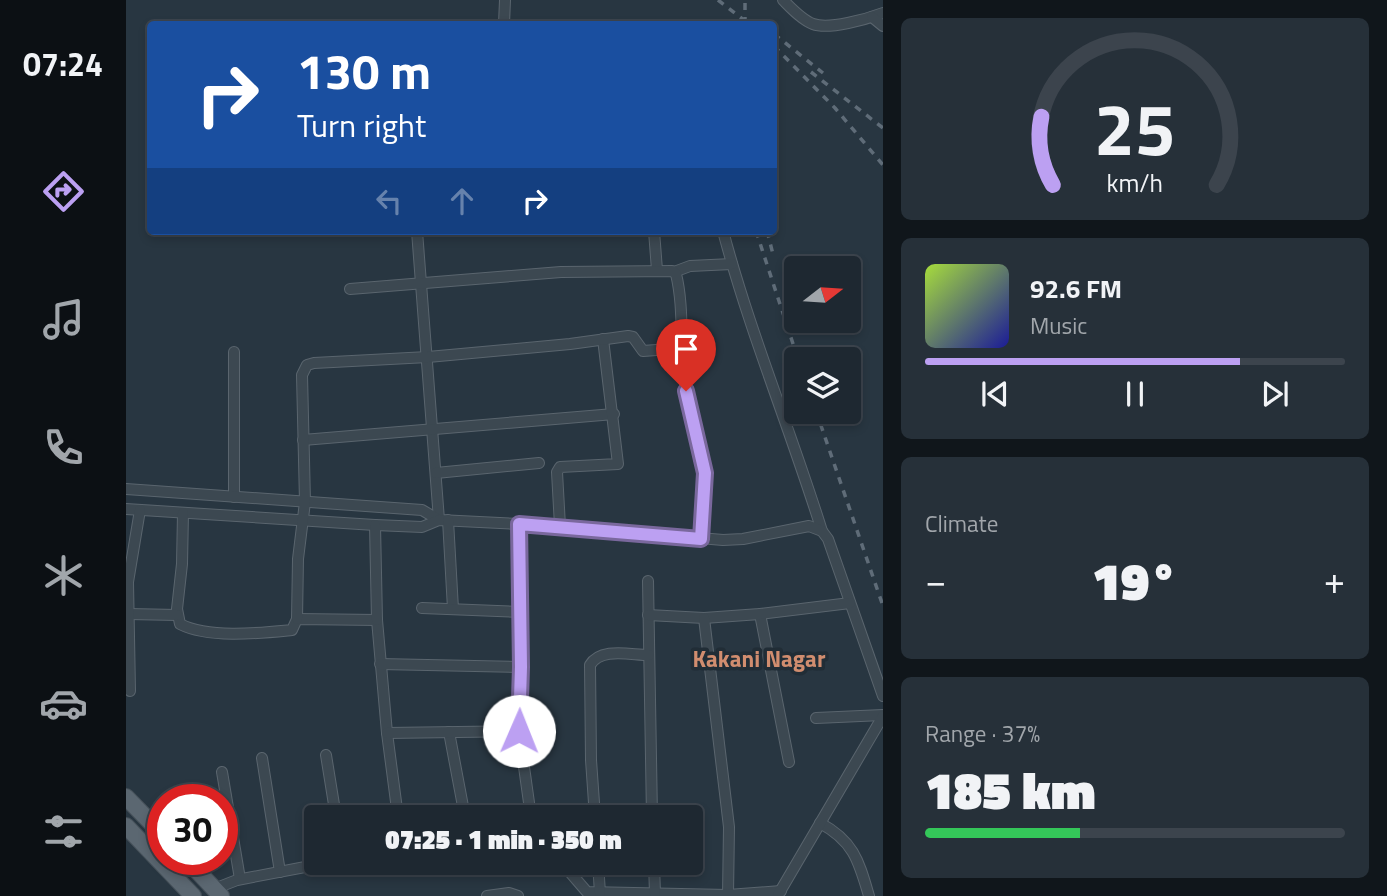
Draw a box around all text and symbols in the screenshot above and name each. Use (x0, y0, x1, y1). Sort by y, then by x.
text: 130 m (297, 33, 431, 108)
text: 07:24 (23, 40, 103, 88)
icon: right (182, 49, 273, 140)
text: 25 (1094, 73, 1176, 183)
text: Turn right (297, 101, 426, 149)
text: km/h (1107, 164, 1163, 202)
icon: directions (39, 167, 88, 216)
icon: left (370, 182, 408, 220)
icon: ahead (443, 182, 481, 220)
icon: right (516, 182, 554, 220)
north arrow (784, 256, 861, 332)
map controls (784, 256, 861, 424)
text: 92.6 FM (1030, 269, 1122, 308)
icon: music (39, 295, 88, 344)
text: Music (1030, 308, 1087, 343)
pin (656, 319, 716, 391)
icon: arrive (667, 330, 705, 368)
button: layers (784, 347, 861, 424)
icon: previous (976, 375, 1014, 413)
icon: pause (1116, 375, 1154, 413)
icon: next (1256, 375, 1294, 413)
icon: phone (39, 423, 88, 472)
text: Climate (925, 506, 998, 541)
text: 19° (1092, 541, 1178, 620)
icon: climate (39, 551, 88, 600)
text: − (925, 551, 946, 609)
text: + (1324, 551, 1345, 609)
district label: Kakani Nagar (693, 641, 826, 676)
icon: car (39, 679, 88, 728)
position arrow (482, 694, 556, 768)
text: Range · 37% (925, 716, 1040, 751)
text: 185 km (925, 750, 1096, 829)
speed limit sign: 30 (147, 784, 238, 875)
icon: filters (39, 807, 88, 856)
text: 07:25 · 1 min · 350 m (385, 820, 622, 859)

